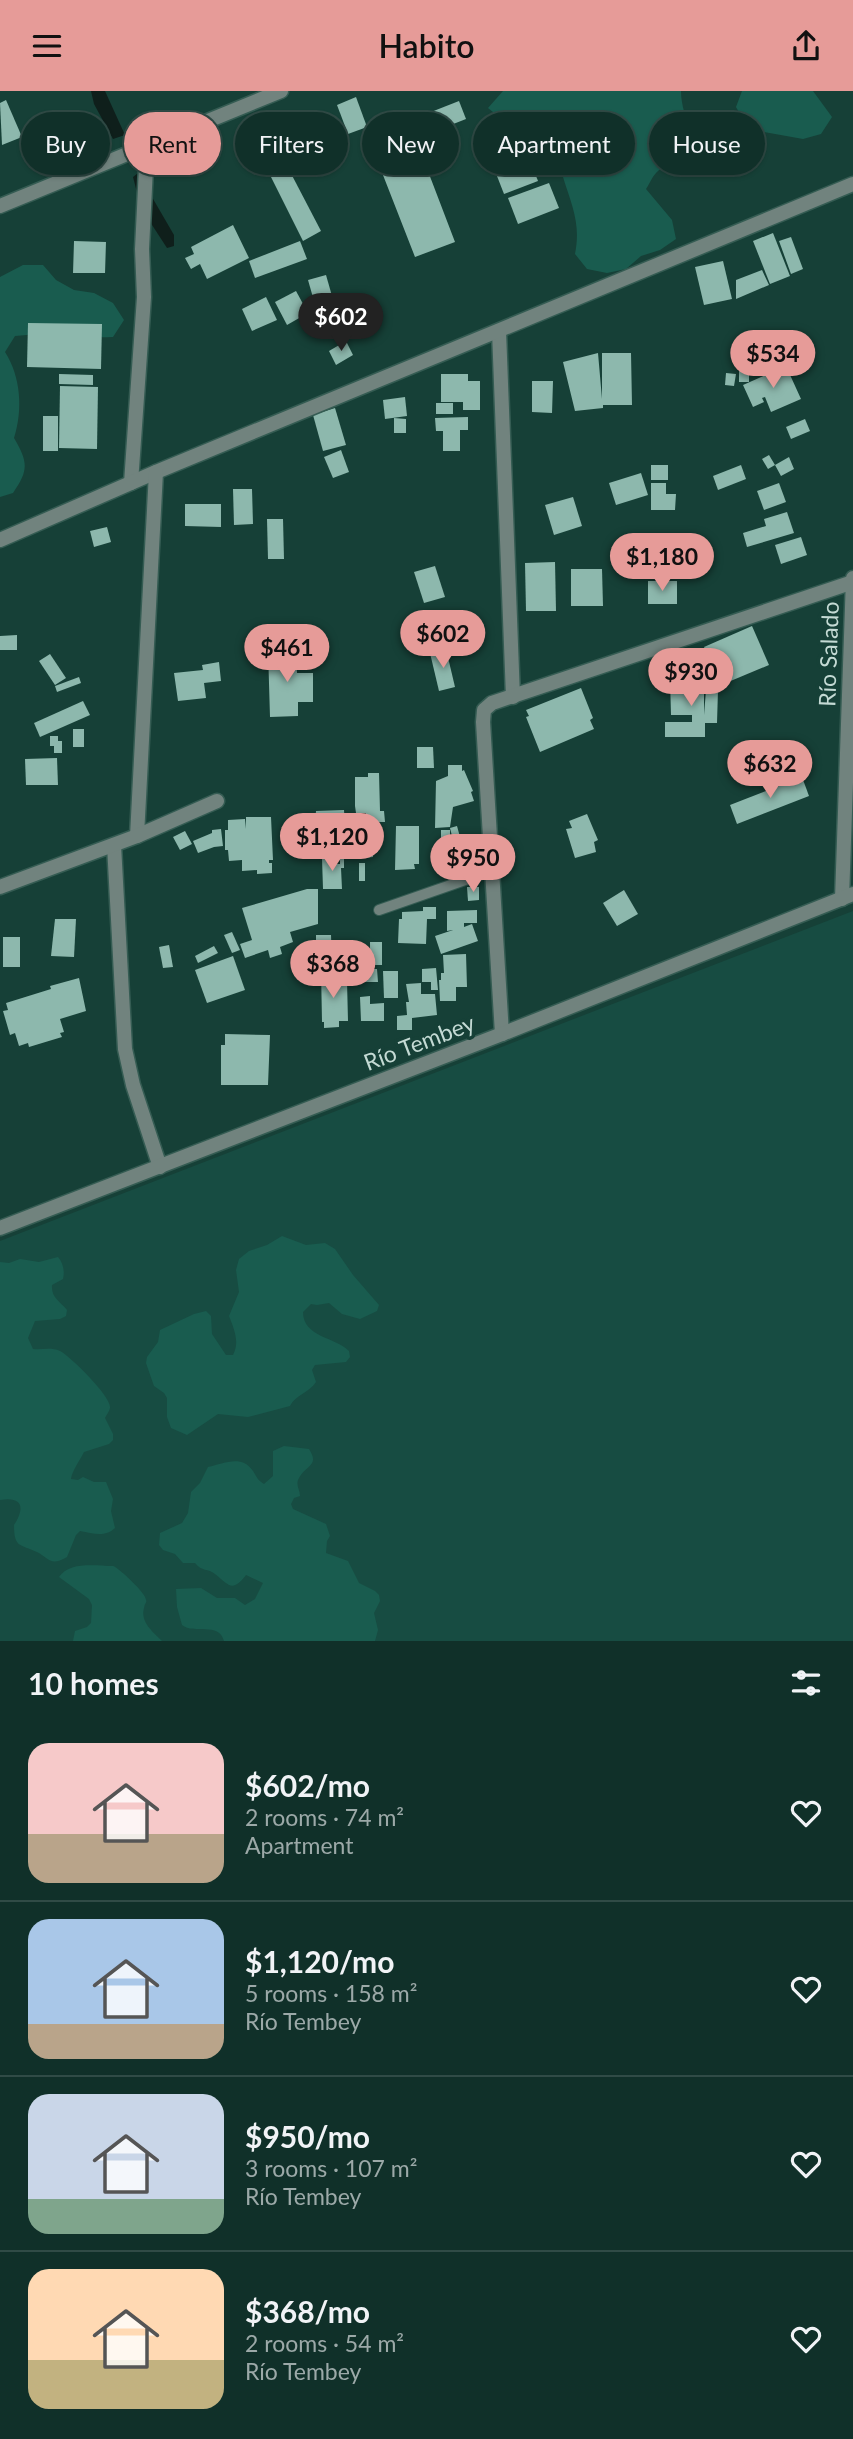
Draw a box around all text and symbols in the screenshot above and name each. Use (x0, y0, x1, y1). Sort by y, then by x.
text: Habito (378, 26, 475, 65)
icon: menu (28, 27, 66, 65)
icon: share (787, 27, 825, 65)
chip: Buy (21, 112, 110, 175)
chip: Rent (124, 112, 221, 175)
chip: Filters (235, 112, 348, 175)
chip: New (362, 112, 459, 175)
chip: Apartment (473, 112, 635, 175)
chip: House (649, 112, 765, 175)
pin: $602 (300, 293, 382, 353)
text: $602 (314, 302, 368, 330)
pin: $534 (732, 331, 814, 390)
text: $534 (746, 339, 800, 367)
pin: $1,180 (605, 533, 719, 593)
text: $1,180 (626, 542, 698, 570)
street label: Río Salado (812, 601, 844, 707)
pin: $602 (402, 611, 484, 670)
text: $602 (416, 619, 470, 647)
pin: $461 (246, 625, 328, 684)
text: $461 (260, 633, 314, 661)
pin: $930 (650, 649, 732, 708)
text: $930 (664, 657, 718, 685)
pin: $632 (729, 741, 811, 800)
text: $632 (743, 749, 797, 777)
pin: $1,120 (275, 813, 389, 873)
text: $1,120 (296, 822, 368, 850)
pin: $950 (432, 835, 514, 894)
text: $950 (446, 843, 500, 871)
pin: $368 (292, 941, 374, 1000)
text: $368 (306, 949, 360, 977)
street label: Río Tembey (360, 1008, 478, 1076)
icon: filters (787, 1664, 825, 1702)
text: 10 homes (28, 1665, 159, 1701)
text: $602/mo (245, 1767, 370, 1803)
icon: home (84, 1771, 168, 1855)
icon: heart (787, 1794, 825, 1832)
text: 2 rooms · 74 m² (245, 1803, 404, 1831)
text: Apartment (245, 1831, 353, 1859)
text: $1,120/mo (245, 1943, 394, 1979)
icon: home (84, 1947, 168, 2031)
icon: heart (787, 1970, 825, 2008)
text: 5 rooms · 158 m² (245, 1979, 417, 2007)
text: Río Tembey (245, 2007, 361, 2035)
text: $950/mo (245, 2118, 370, 2154)
icon: home (84, 2122, 168, 2206)
icon: heart (787, 2145, 825, 2183)
text: 3 rooms · 107 m² (245, 2154, 417, 2182)
text: Río Tembey (245, 2182, 361, 2210)
text: $368/mo (245, 2293, 370, 2329)
icon: home (84, 2297, 168, 2381)
icon: heart (787, 2320, 825, 2358)
text: 2 rooms · 54 m² (245, 2329, 404, 2357)
text: Río Tembey (245, 2357, 361, 2385)

